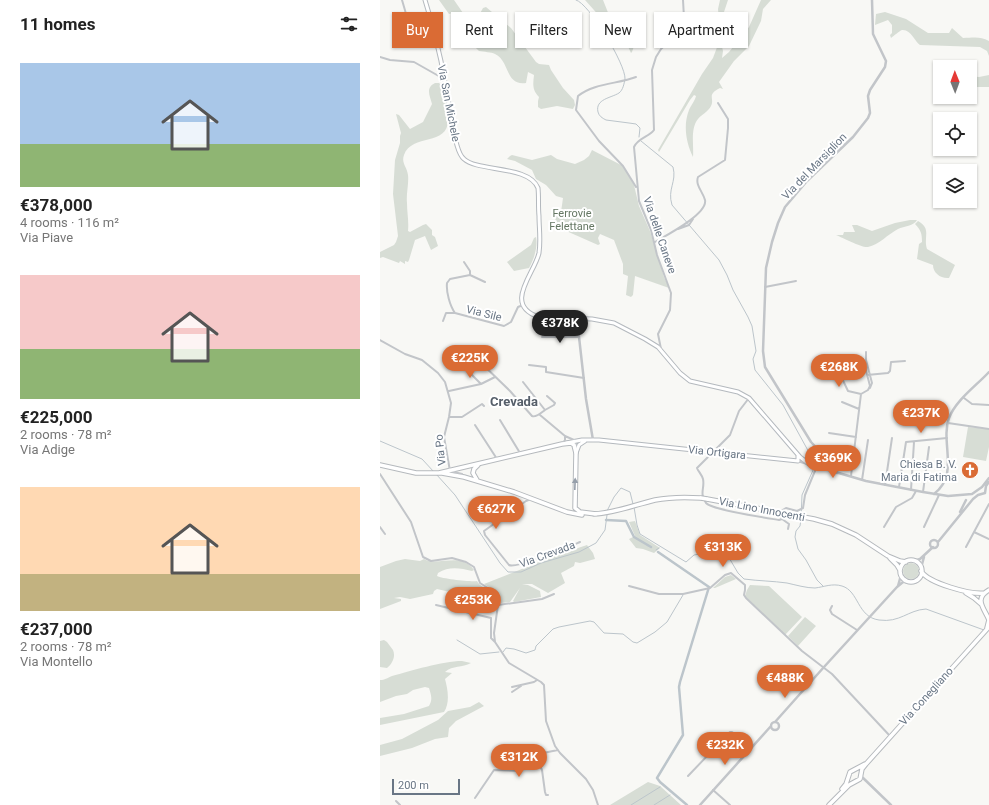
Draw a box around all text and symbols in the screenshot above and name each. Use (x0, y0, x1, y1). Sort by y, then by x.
chip: Buy (392, 12, 443, 48)
chip: Rent (451, 12, 507, 48)
chip: Filters (515, 12, 582, 48)
chip: New (590, 12, 646, 48)
chip: Apartment (654, 12, 748, 48)
icon: filters (338, 13, 360, 35)
text: 11 homes (20, 14, 96, 34)
north arrow (933, 60, 977, 104)
map controls (933, 60, 977, 208)
street label: Via San Michele (435, 63, 462, 143)
icon: home (154, 89, 226, 161)
button: locate (933, 112, 977, 156)
street label: Via del Marsiglion (779, 130, 849, 202)
button: layers (933, 164, 977, 208)
text: €378,000 (20, 195, 92, 215)
street label: Via delle Caneve (640, 195, 679, 275)
park label: Ferrovie Felettane (549, 207, 595, 233)
text: 4 rooms · 116 m² (20, 215, 119, 230)
text: Via Piave (20, 230, 73, 245)
icon: home (154, 301, 226, 373)
street label: Via Sile (465, 303, 503, 324)
pin: €378K (532, 310, 588, 344)
text: €378K (541, 315, 579, 330)
pin: €225K (442, 345, 498, 379)
text: €225K (451, 350, 489, 365)
pin: €268K (811, 354, 867, 388)
text: €268K (820, 359, 858, 374)
district label: Crevada (490, 394, 538, 409)
pin: €237K (893, 400, 949, 434)
text: €237K (902, 405, 940, 420)
text: €225,000 (20, 407, 92, 427)
text: 2 rooms · 78 m² (20, 427, 112, 442)
street label: Via Po (432, 434, 449, 466)
text: Via Adige (20, 442, 75, 457)
street label: Via Ortigara (687, 443, 746, 462)
pin: €369K (805, 445, 861, 479)
text: €369K (814, 450, 852, 465)
place label: Chiesa B. V. Maria di Fatima (881, 458, 957, 484)
church icon: Chiesa B. V. Maria di Fatima (960, 460, 980, 480)
one-way arrow (572, 477, 578, 490)
street label: Via Lino Innocenti (718, 495, 806, 524)
pin: €627K (468, 496, 524, 530)
text: €627K (477, 501, 515, 516)
icon: home (154, 513, 226, 585)
pin: €313K (695, 534, 751, 568)
street label: Via Crevada (518, 538, 577, 571)
text: €313K (704, 539, 742, 554)
pin: €253K (445, 587, 501, 621)
text: €253K (454, 592, 492, 607)
text: €237,000 (20, 619, 92, 639)
text: 2 rooms · 78 m² (20, 639, 112, 654)
text: Via Montello (20, 654, 93, 669)
pin: €488K (757, 665, 813, 699)
street label: Via Conegliano (897, 665, 956, 728)
text: €488K (766, 670, 804, 685)
pin: €232K (697, 732, 753, 766)
text: €232K (706, 737, 744, 752)
pin: €312K (491, 744, 547, 778)
text: €312K (500, 749, 538, 764)
scale bar (392, 777, 460, 796)
text: 200 m (398, 779, 429, 792)

